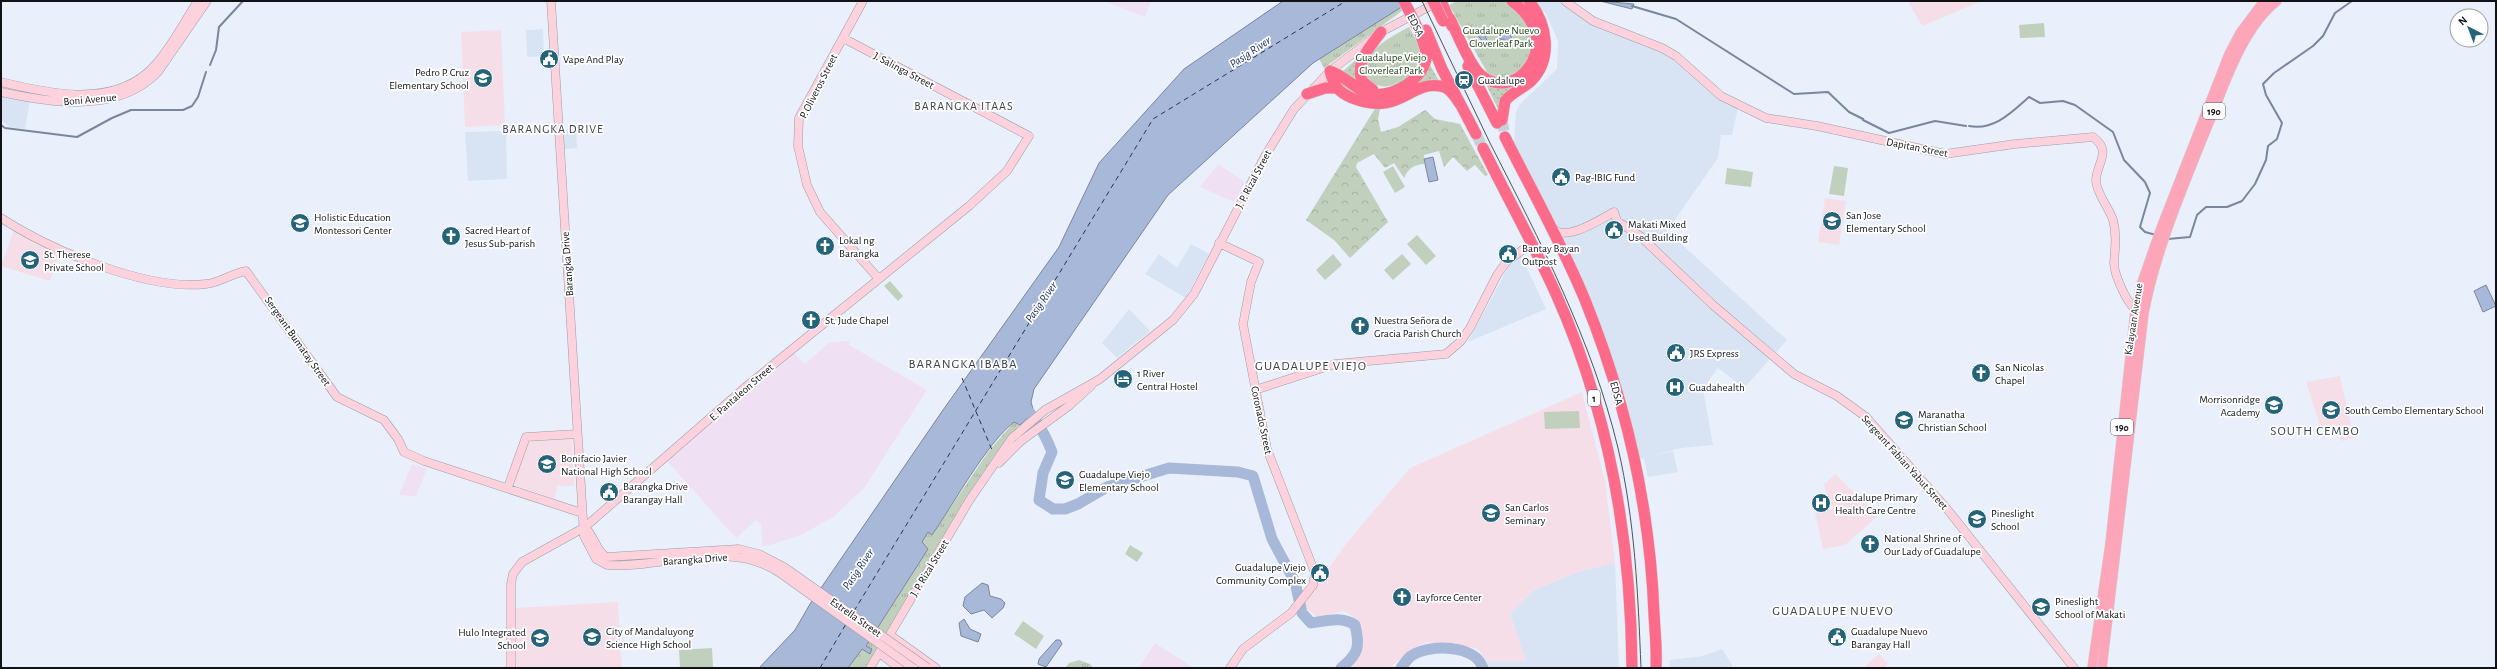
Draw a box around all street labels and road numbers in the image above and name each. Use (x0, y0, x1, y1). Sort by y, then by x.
street label: EDSA (1405, 12, 1426, 39)
street label: J. Salinga Street (872, 50, 936, 91)
street label: P. Oliveros Street (797, 52, 840, 120)
street label: Boni Avenue (63, 92, 117, 107)
road number: 190 (2203, 103, 2225, 119)
street label: Dapitan Street (1885, 136, 1949, 159)
street label: J. P. Rizal Street (1233, 148, 1274, 210)
street label: Barangka Drive (560, 231, 575, 297)
street label: Kalayaan Avenue (2122, 282, 2145, 356)
street label: Sergeant Bumatay Street (263, 295, 333, 388)
street label: E. Pantaleon Street (707, 361, 776, 423)
street label: EDSA (1608, 380, 1625, 407)
street label: Coronado Street (1249, 385, 1274, 456)
road number: 1 (1588, 390, 1600, 406)
street label: Sergeant Fabian Yabut Street (1859, 413, 1950, 512)
road number: 190 (2111, 419, 2133, 435)
street label: J. P. Rizal Street (908, 537, 951, 599)
street label: Barangka Drive (662, 552, 728, 567)
street label: Estrella Street (828, 596, 884, 639)

